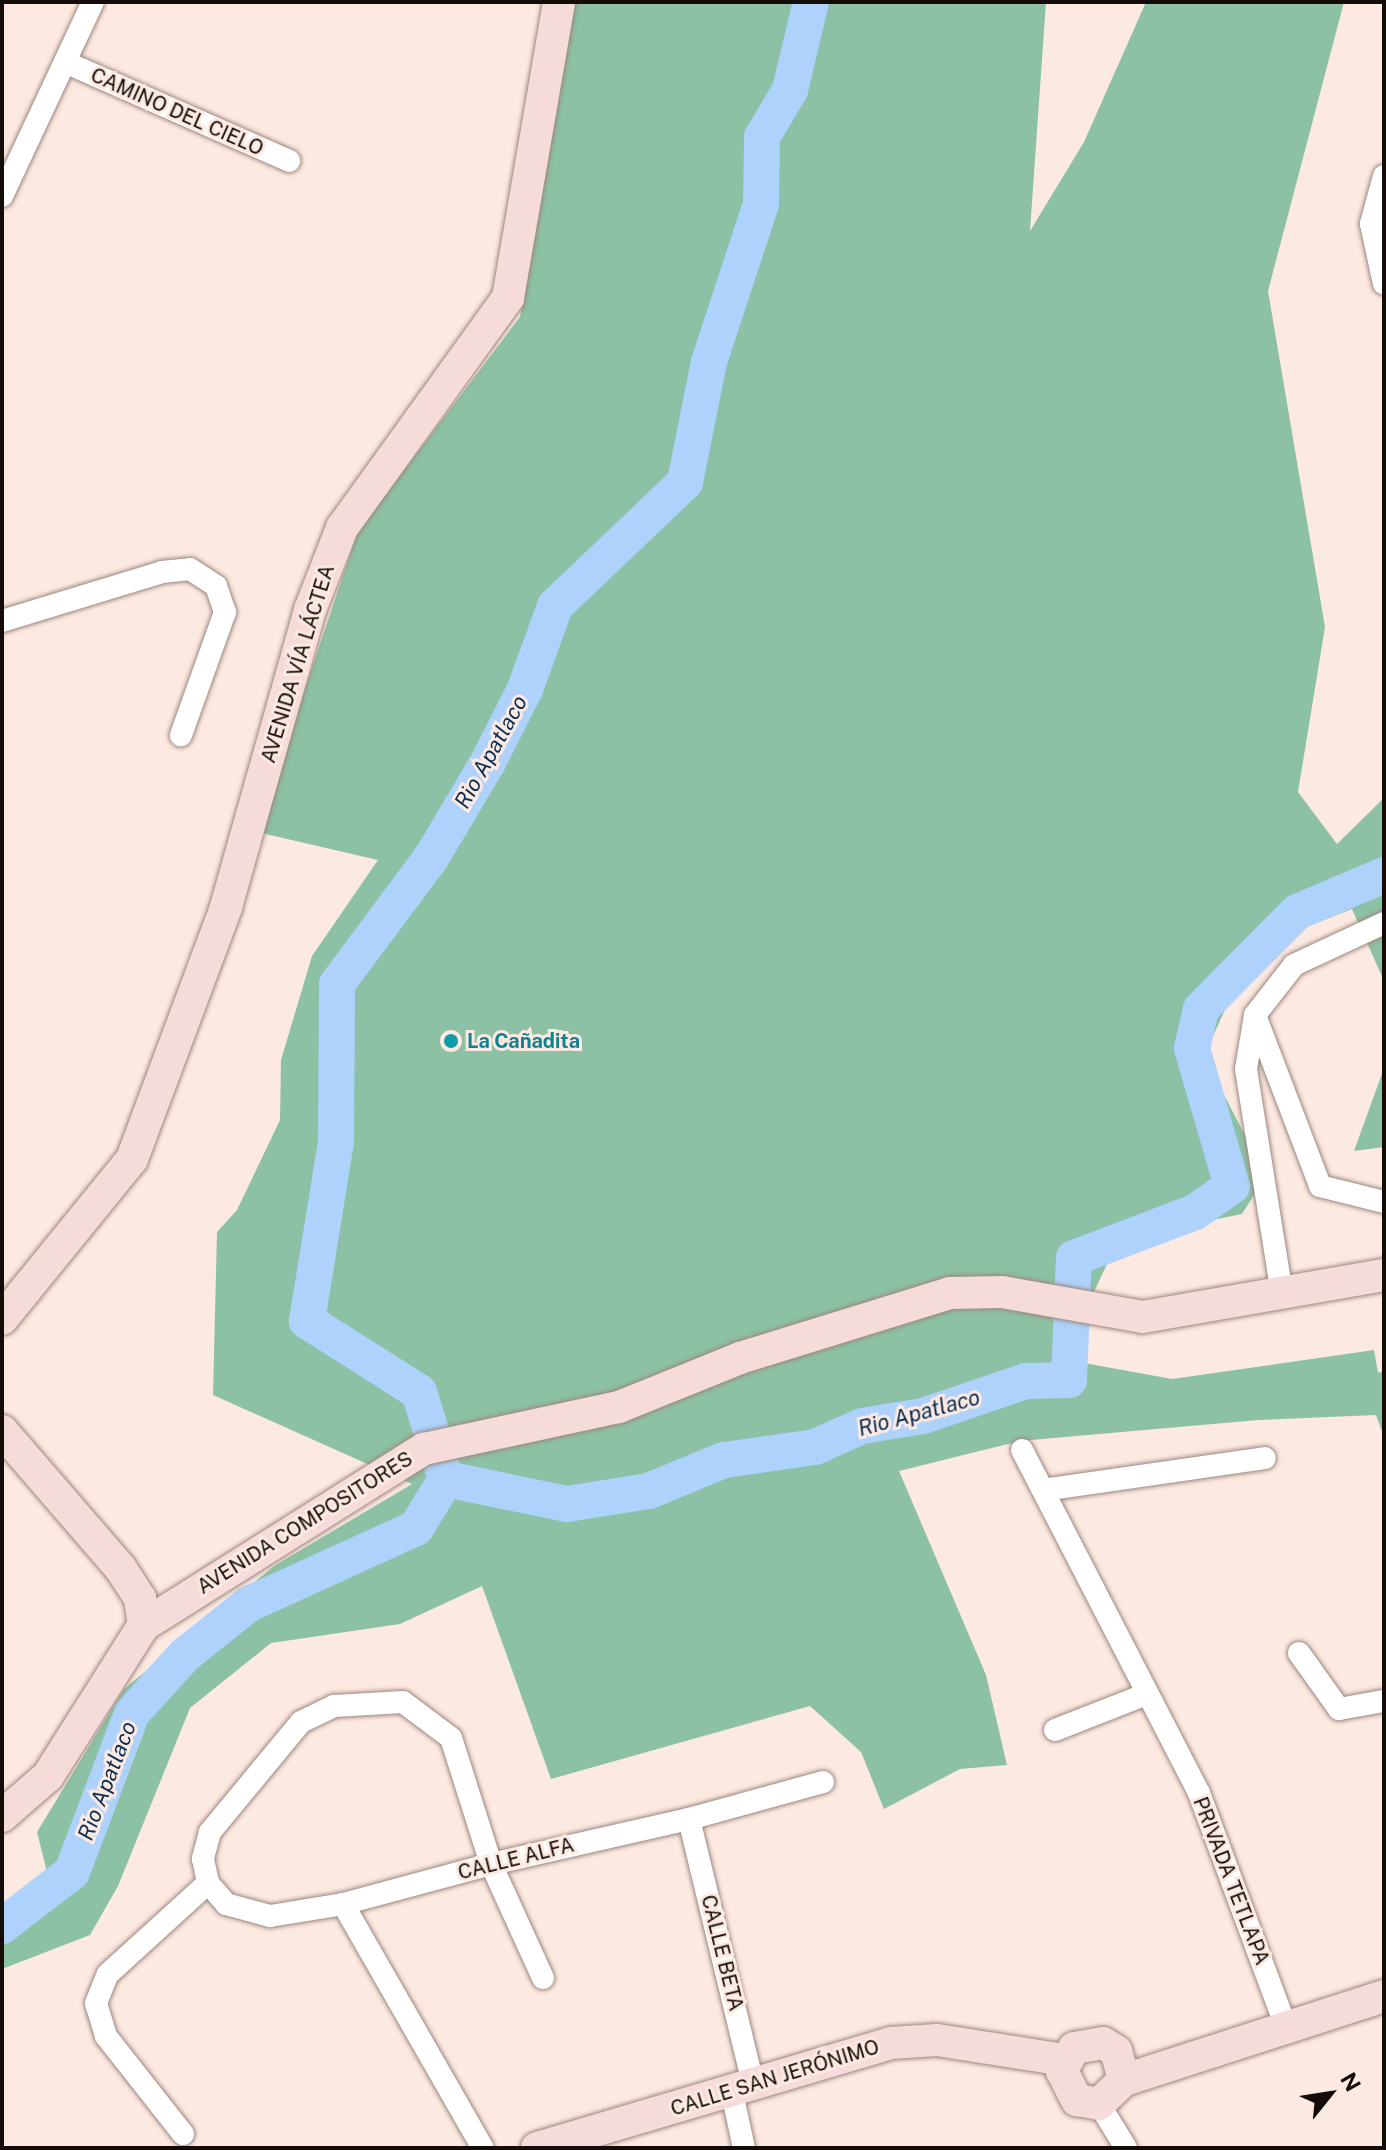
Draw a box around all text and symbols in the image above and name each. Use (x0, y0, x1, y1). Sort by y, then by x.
street label: CAMINO DEL CIELO (87, 63, 267, 161)
street label: AVENIDA VÍA LÁCTEA (256, 562, 340, 766)
water label: Rio Apatlaco (449, 691, 533, 813)
place label: La Cañadita (467, 1029, 580, 1053)
marker: La Cañadita (442, 1032, 460, 1050)
water label: Rio Apatlaco (855, 1384, 983, 1442)
street label: AVENIDA COMPOSITORES (193, 1447, 417, 1599)
water label: Rio Apatlaco (72, 1718, 142, 1844)
street label: PRIVADA TETLAPA (1188, 1794, 1274, 1968)
street label: CALLE ALFA (456, 1833, 576, 1885)
street label: CALLE BETA (696, 1893, 748, 2013)
street label: CALLE SAN JERÓNIMO (668, 2035, 882, 2121)
north arrow (1290, 2054, 1370, 2134)
text: N (1335, 2068, 1366, 2096)

